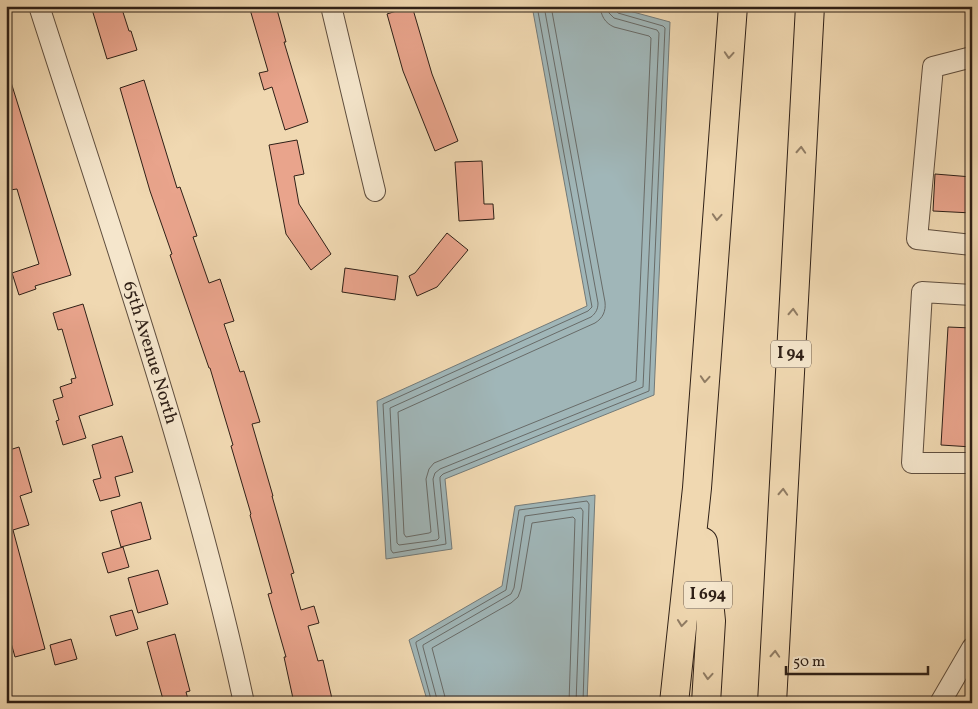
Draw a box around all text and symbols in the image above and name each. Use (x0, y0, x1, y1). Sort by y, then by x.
one-way arrow (724, 51, 735, 59)
one-way arrow (796, 146, 807, 154)
one-way arrow (712, 213, 723, 221)
street label: 65th Avenue North (116, 278, 184, 427)
one-way arrow (787, 308, 798, 316)
road number: I 94 (771, 340, 811, 368)
one-way arrow (699, 375, 710, 383)
one-way arrow (778, 488, 789, 496)
road number: I 694 (684, 582, 732, 608)
one-way arrow (677, 620, 688, 628)
scale bar (786, 644, 928, 676)
one-way arrow (769, 650, 780, 658)
text: 50 m (793, 652, 825, 673)
one-way arrow (702, 672, 713, 680)

